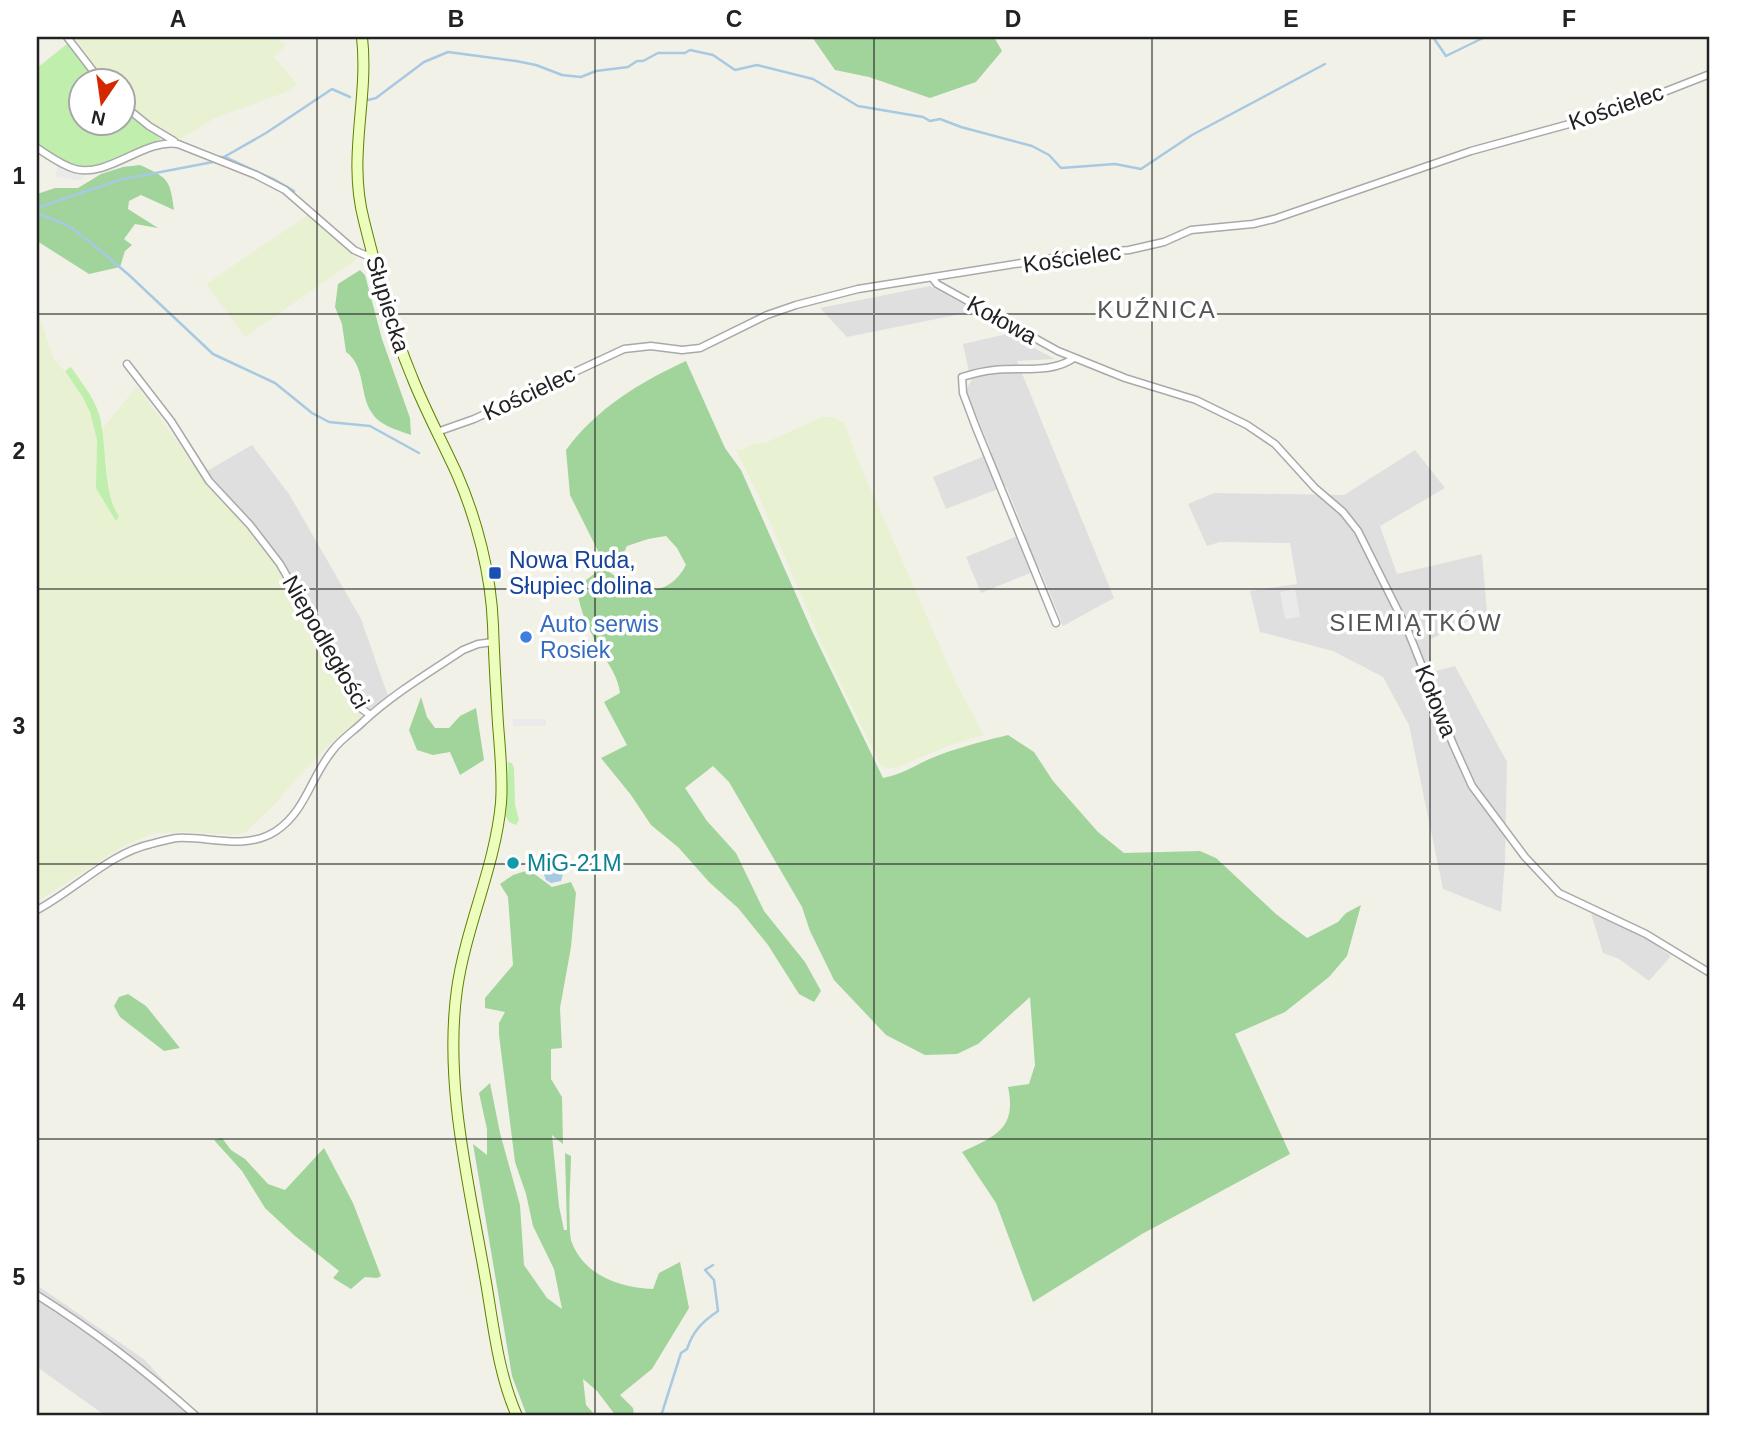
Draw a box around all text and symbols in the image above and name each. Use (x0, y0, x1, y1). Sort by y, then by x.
text: A (170, 6, 186, 32)
text: B (448, 6, 464, 32)
text: C (726, 6, 742, 32)
text: D (1005, 6, 1021, 32)
text: E (1283, 6, 1299, 32)
text: F (1562, 6, 1576, 32)
north arrow (66, 66, 136, 136)
street label: Kościelec (1565, 79, 1667, 135)
text: N (89, 106, 107, 130)
text: 1 (13, 163, 26, 189)
street label: Kościelec (1021, 238, 1123, 278)
street label: Słupiecka (361, 253, 415, 356)
street label: Kołowa (963, 290, 1041, 350)
district label: KUŹNICA (1097, 296, 1217, 323)
street label: Kościelec (479, 360, 579, 426)
text: 2 (13, 438, 25, 464)
place label: Nowa Ruda, Słupiec dolina (509, 547, 652, 599)
marker: Nowa Ruda, Słupiec dolina (487, 565, 503, 581)
street label: Niepodległości (277, 571, 375, 713)
district label: SIEMIĄTKÓW (1329, 609, 1503, 636)
place label: Auto serwis Rosiek (540, 611, 659, 663)
marker: Auto serwis Rosiek (518, 629, 534, 645)
street label: Kołowa (1410, 661, 1462, 741)
text: 3 (13, 713, 25, 739)
place label: MiG-21M (527, 850, 622, 876)
marker: MiG-21M (505, 855, 521, 871)
text: 4 (13, 989, 26, 1015)
text: 5 (13, 1264, 26, 1290)

